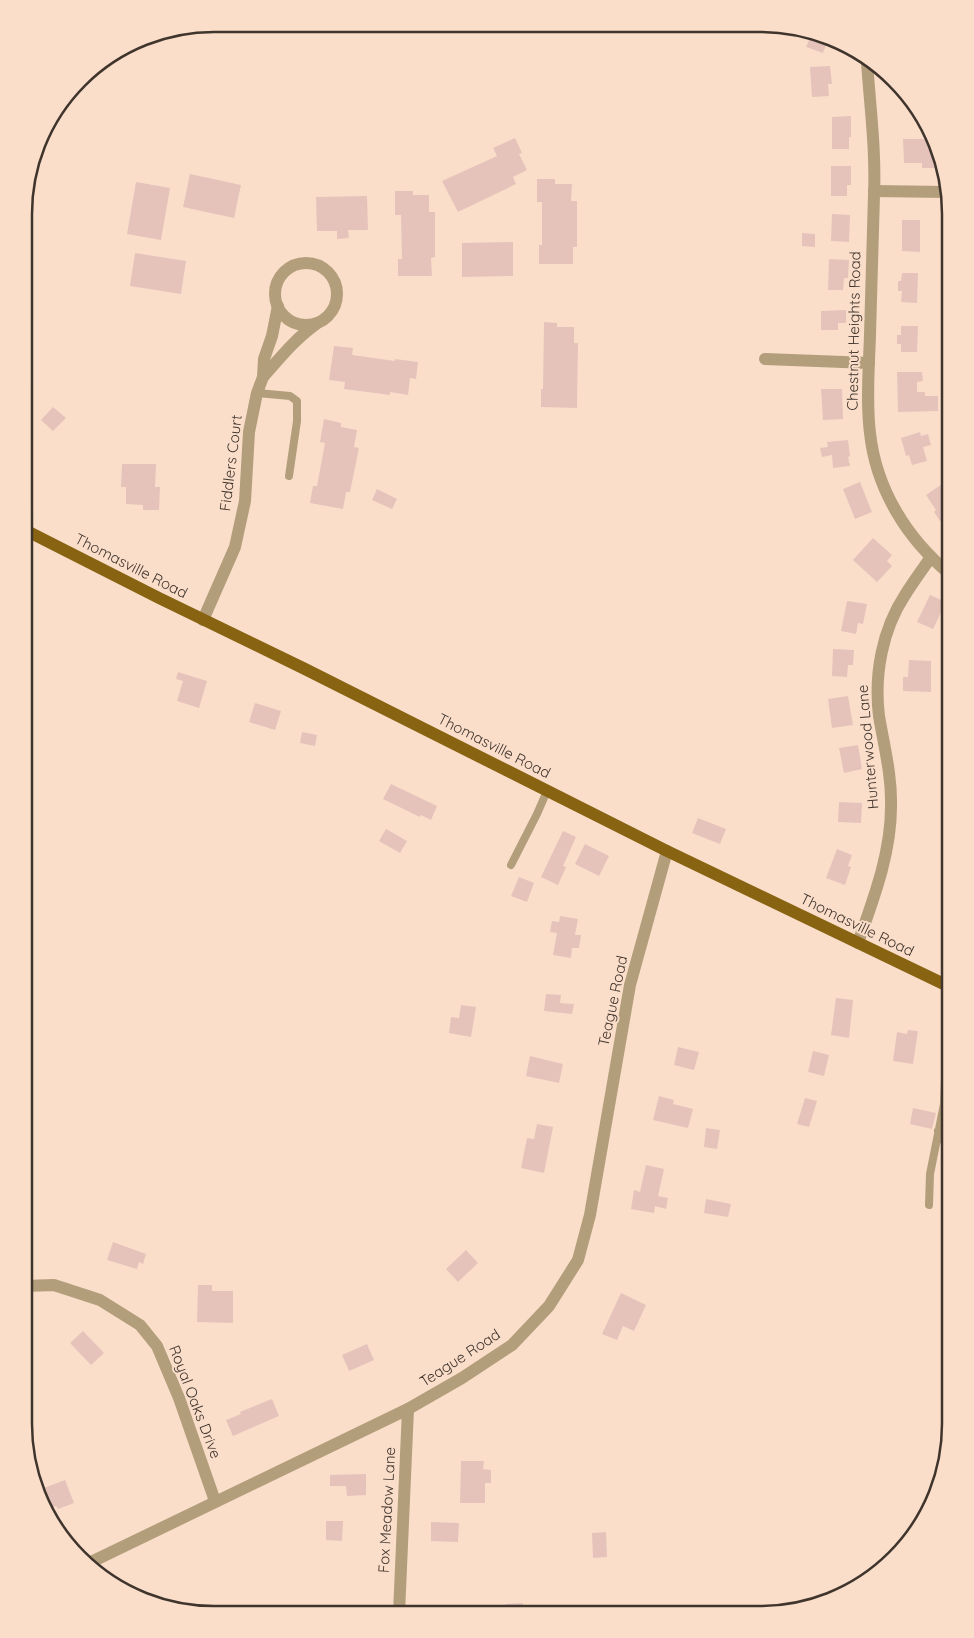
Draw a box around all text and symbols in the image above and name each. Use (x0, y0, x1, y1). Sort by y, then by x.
street label: Chestnut Heights Road (843, 251, 864, 411)
street label: Fiddlers Court (215, 414, 246, 512)
street label: Thomasville Road (72, 529, 191, 602)
street label: Hunterwood Lane (853, 684, 882, 810)
street label: Thomasville Road (435, 709, 554, 782)
street label: Thomasville Road (797, 889, 917, 960)
street label: Teague Road (594, 954, 631, 1048)
street label: Teague Road (416, 1324, 504, 1391)
street label: Royal Oaks Drive (165, 1342, 226, 1461)
street label: Fox Meadow Lane (374, 1446, 399, 1574)

